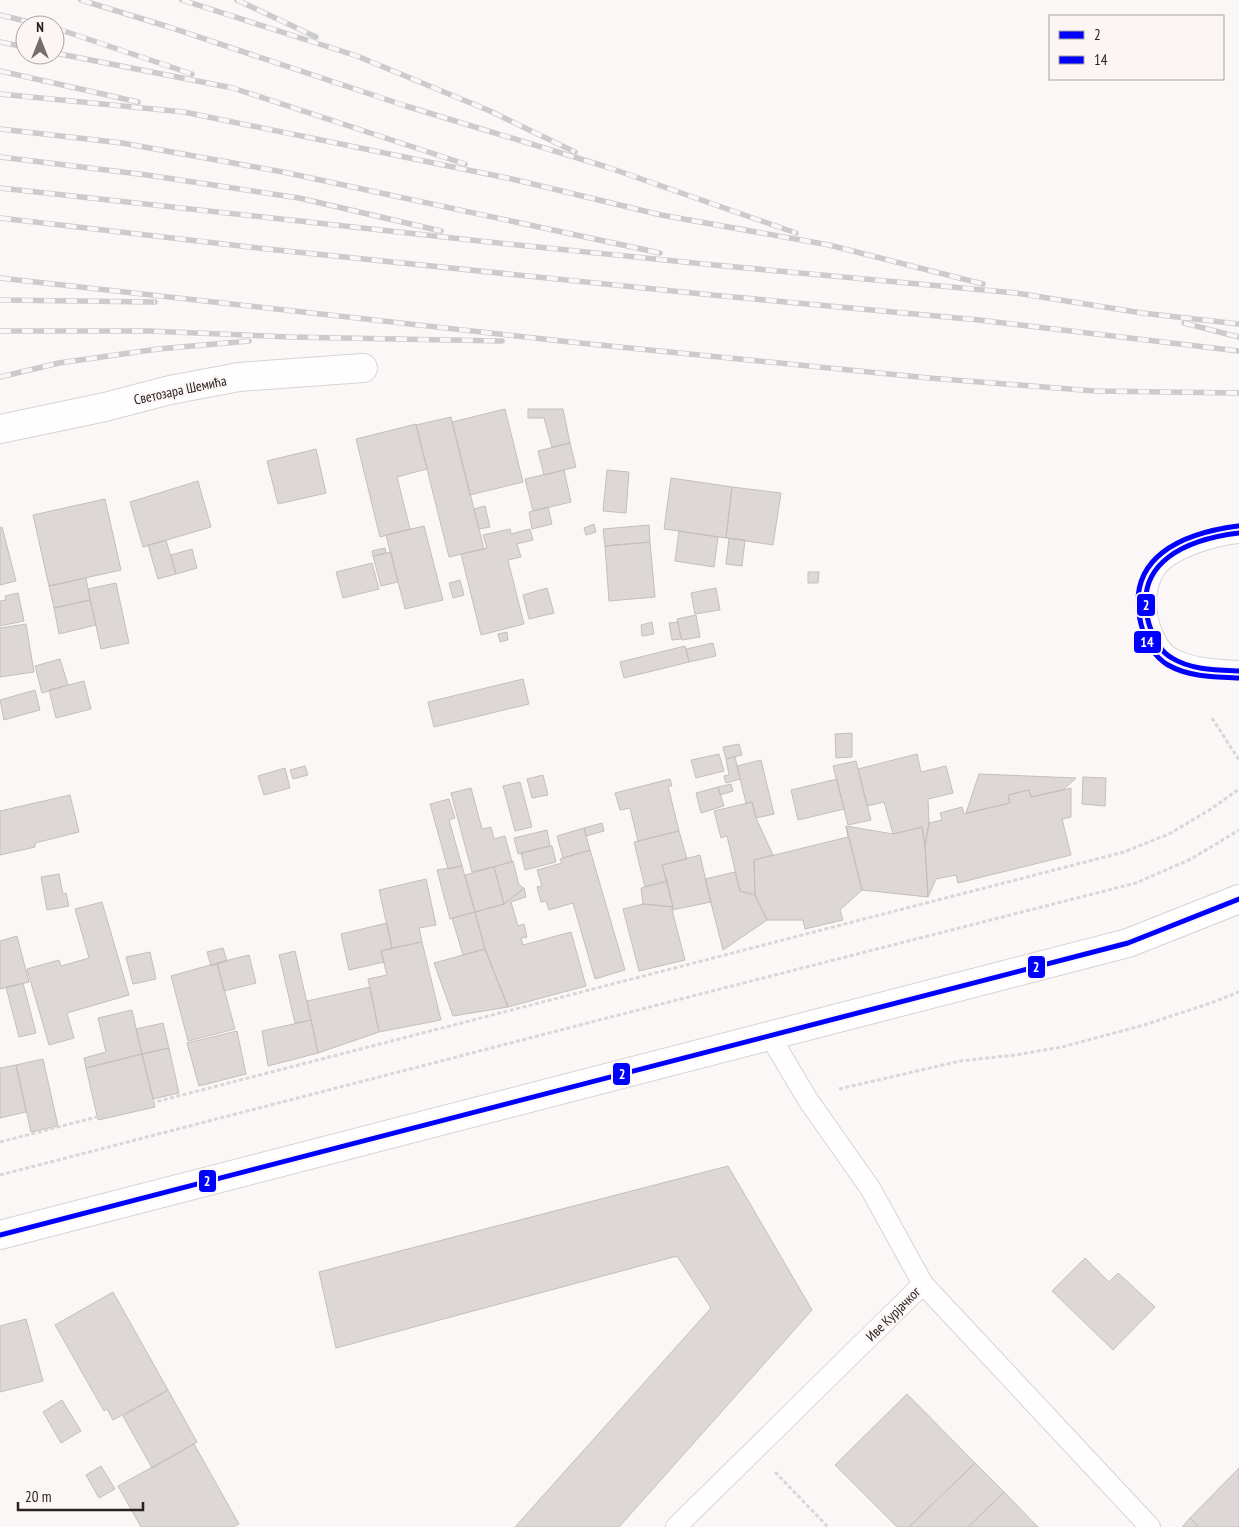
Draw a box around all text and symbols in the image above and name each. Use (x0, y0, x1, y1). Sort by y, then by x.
north arrow (15, 15, 65, 65)
legend (1049, 15, 1224, 80)
text: N (36, 18, 44, 36)
text: 2 (1094, 25, 1101, 44)
text: 14 (1094, 50, 1108, 69)
street label: Светозара Шемића (132, 371, 228, 409)
line badge: 2 (1136, 593, 1156, 617)
text: 2 (1143, 596, 1149, 614)
line badge: 14 (1133, 630, 1162, 654)
text: 14 (1140, 633, 1154, 651)
line badge: 2 (1027, 955, 1046, 979)
text: 2 (1033, 958, 1039, 976)
line badge: 2 (612, 1062, 631, 1086)
text: 2 (619, 1065, 625, 1083)
line badge: 2 (198, 1169, 217, 1193)
text: 2 (204, 1172, 210, 1190)
street label: Иве Курјачког (862, 1282, 925, 1345)
scale bar (18, 1480, 142, 1512)
text: 20 m (25, 1487, 51, 1506)

